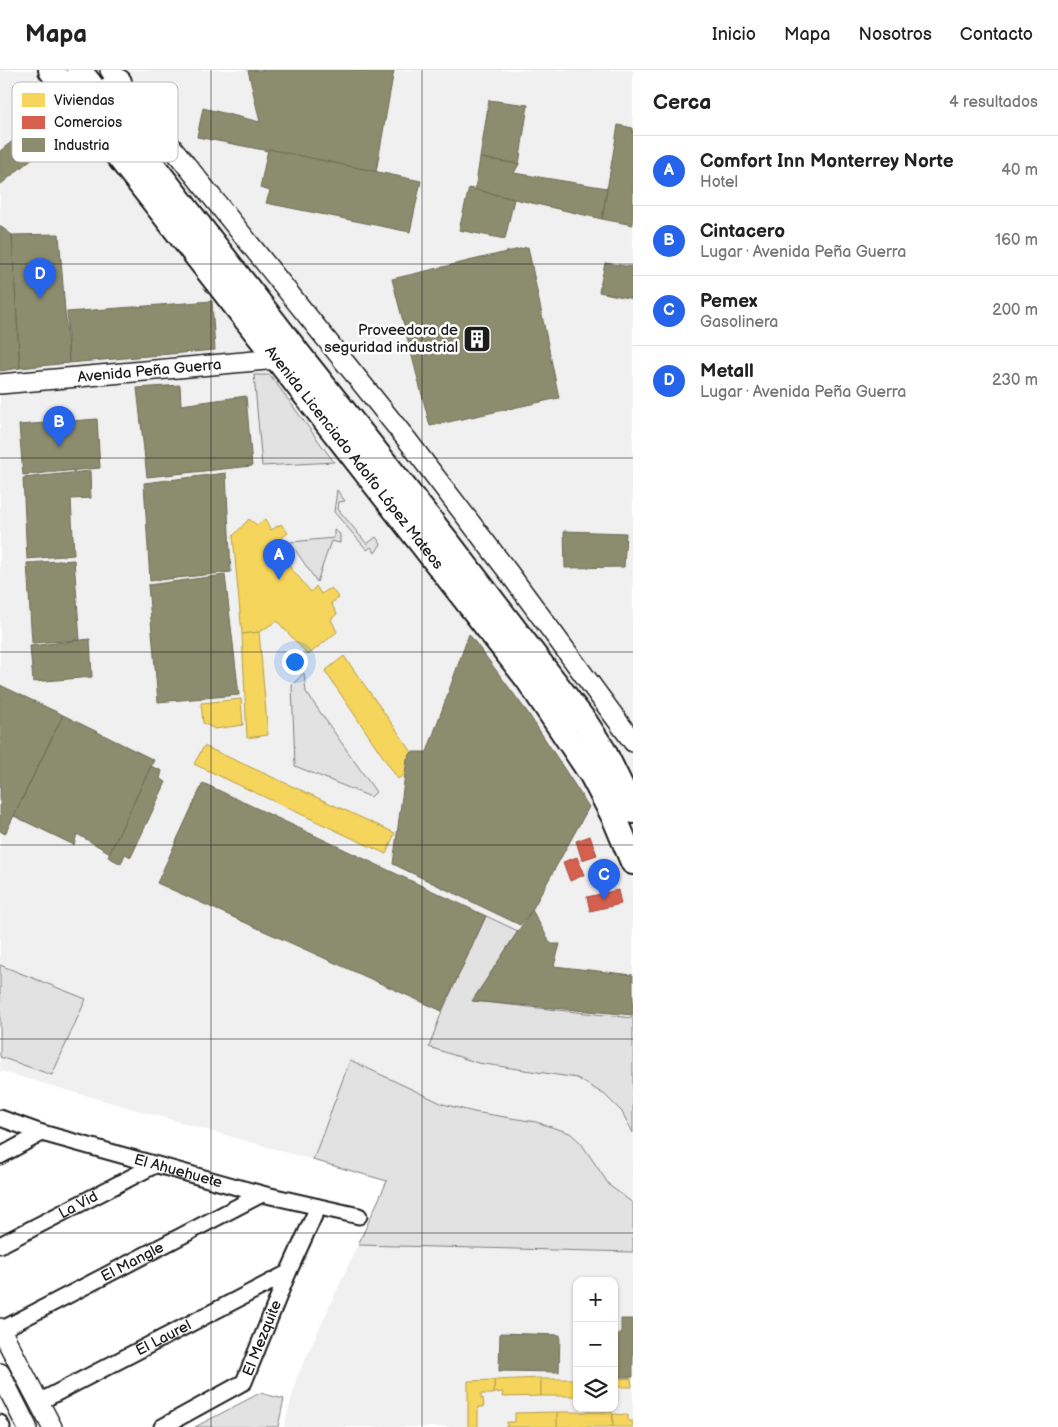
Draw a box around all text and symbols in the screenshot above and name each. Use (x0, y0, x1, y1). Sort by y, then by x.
text: Mapa (25, 20, 87, 49)
text: Inicio (712, 24, 756, 45)
text: Mapa (784, 24, 830, 45)
text: Nosotros (858, 24, 932, 45)
text: Contacto (960, 24, 1033, 45)
legend (12, 82, 178, 162)
text: Cerca (653, 90, 711, 115)
text: Viviendas (54, 92, 115, 109)
text: 4 resultados (949, 93, 1038, 112)
text: Comercios (54, 114, 122, 131)
text: Industria (54, 137, 110, 154)
text: Comfort Inn Monterrey Norte (700, 150, 954, 173)
text: A (664, 161, 674, 180)
text: 40 m (1001, 161, 1038, 180)
text: Hotel (700, 173, 738, 192)
text: Cintacero (700, 220, 785, 243)
text: B (663, 231, 675, 250)
text: 160 m (995, 231, 1038, 250)
text: Lugar · Avenida Peña Guerra (700, 243, 906, 262)
pin: D (24, 258, 56, 299)
text: Pemex (700, 290, 757, 313)
text: C (663, 301, 675, 320)
text: 200 m (992, 301, 1038, 320)
text: Gasolinera (700, 313, 778, 332)
place label: Proveedora de seguridad industrial (324, 321, 458, 357)
building icon: Proveedora de seguridad industrial (462, 324, 492, 354)
street label: Avenida Licenciado Adolfo López Mateos (262, 343, 448, 573)
street label: Avenida Peña Guerra (77, 355, 222, 386)
text: Metall (700, 360, 754, 383)
text: D (663, 371, 675, 390)
text: 230 m (992, 371, 1038, 390)
text: Lugar · Avenida Peña Guerra (700, 383, 906, 402)
pin: B (43, 406, 75, 447)
pin: A (263, 539, 295, 580)
your location (282, 649, 308, 675)
pin: C (588, 859, 620, 900)
street label: El Ahuehuete (132, 1150, 225, 1192)
street label: La Vid (55, 1187, 101, 1223)
street label: El Mangle (98, 1237, 167, 1286)
map controls (573, 1277, 618, 1412)
button: + (573, 1277, 618, 1322)
street label: El Mezquite (238, 1297, 286, 1379)
street label: El Laurel (132, 1315, 194, 1360)
button: − (573, 1322, 618, 1367)
button: layers (573, 1367, 618, 1412)

